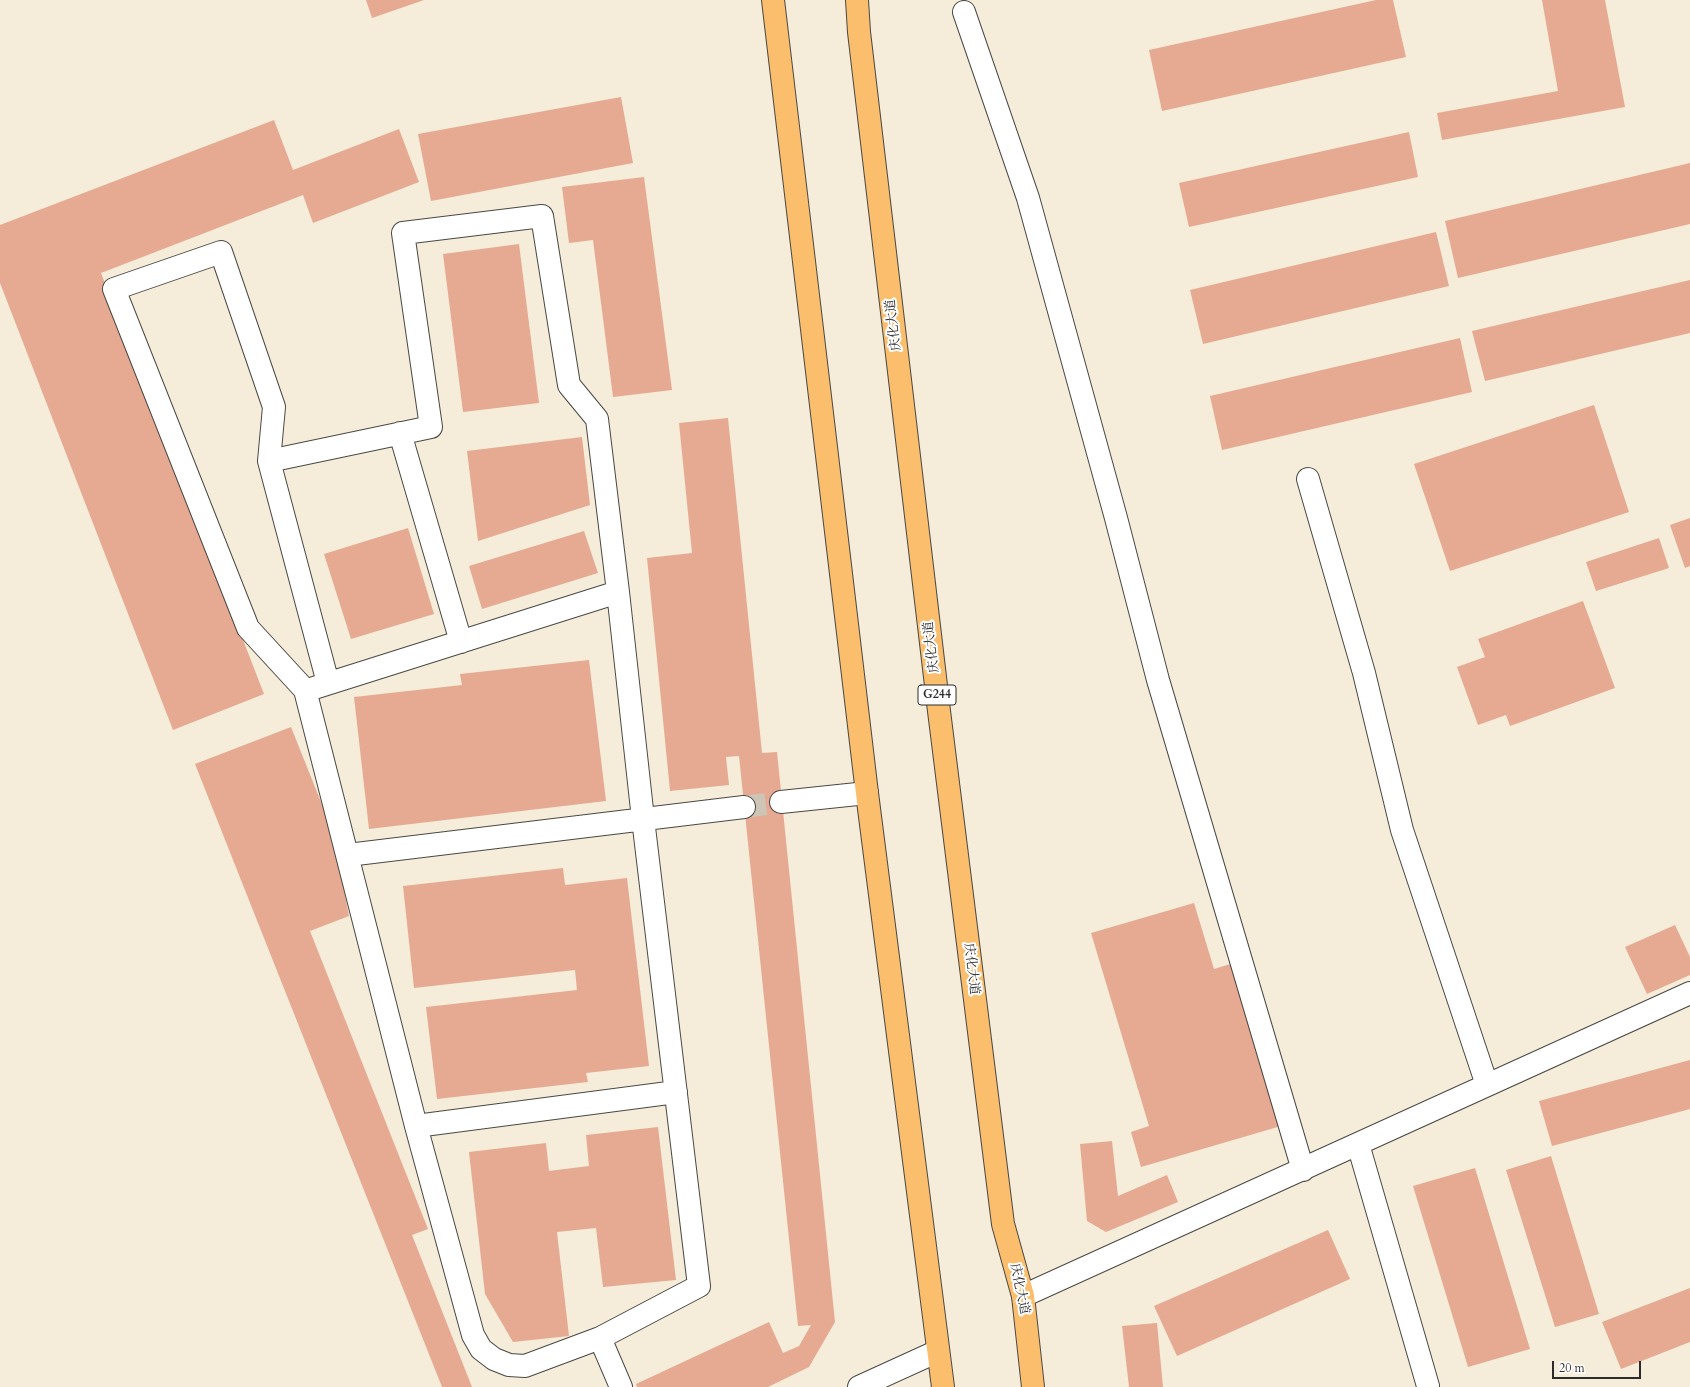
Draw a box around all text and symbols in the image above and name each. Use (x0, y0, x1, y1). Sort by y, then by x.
street label: 庆化大道 (883, 298, 905, 352)
street label: 庆化大道 (921, 620, 943, 674)
road number: G244 (918, 685, 956, 705)
street label: 庆化大道 (960, 942, 982, 996)
street label: 庆化大道 (1006, 1262, 1032, 1316)
scale bar (1554, 1353, 1643, 1379)
text: 20 m (1559, 1360, 1585, 1376)

